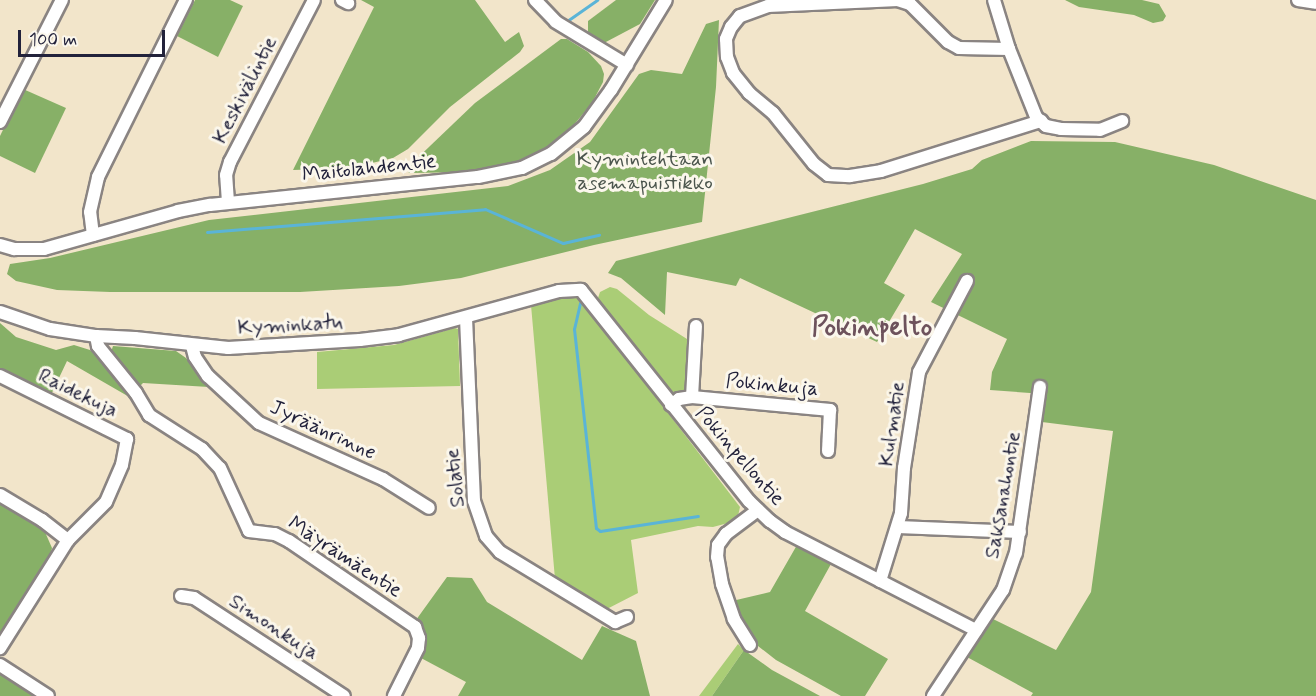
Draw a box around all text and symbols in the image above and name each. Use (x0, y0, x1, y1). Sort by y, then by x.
scale bar (21, 18, 168, 56)
text: 100 m (29, 28, 77, 52)
street label: Keskivälintie (207, 32, 283, 148)
park label: Kymintehtaan asemapuistikko (577, 146, 713, 196)
street label: Maitolahdentie (301, 148, 437, 188)
street label: Kyminkatu (237, 310, 343, 340)
district label: Pokinpelto (812, 312, 932, 344)
street label: Raidekuja (34, 363, 122, 423)
street label: Pokinkuja (725, 368, 819, 402)
street label: Kulmatie (874, 380, 910, 468)
street label: Jyräänrinne (266, 394, 380, 466)
street label: Pokinpellontie (690, 401, 790, 511)
street label: Saksanahontie (979, 429, 1027, 561)
street label: Solatie (439, 447, 471, 509)
street label: Mäyrämäentie (283, 511, 407, 603)
street label: Simonkuja (224, 589, 324, 665)

